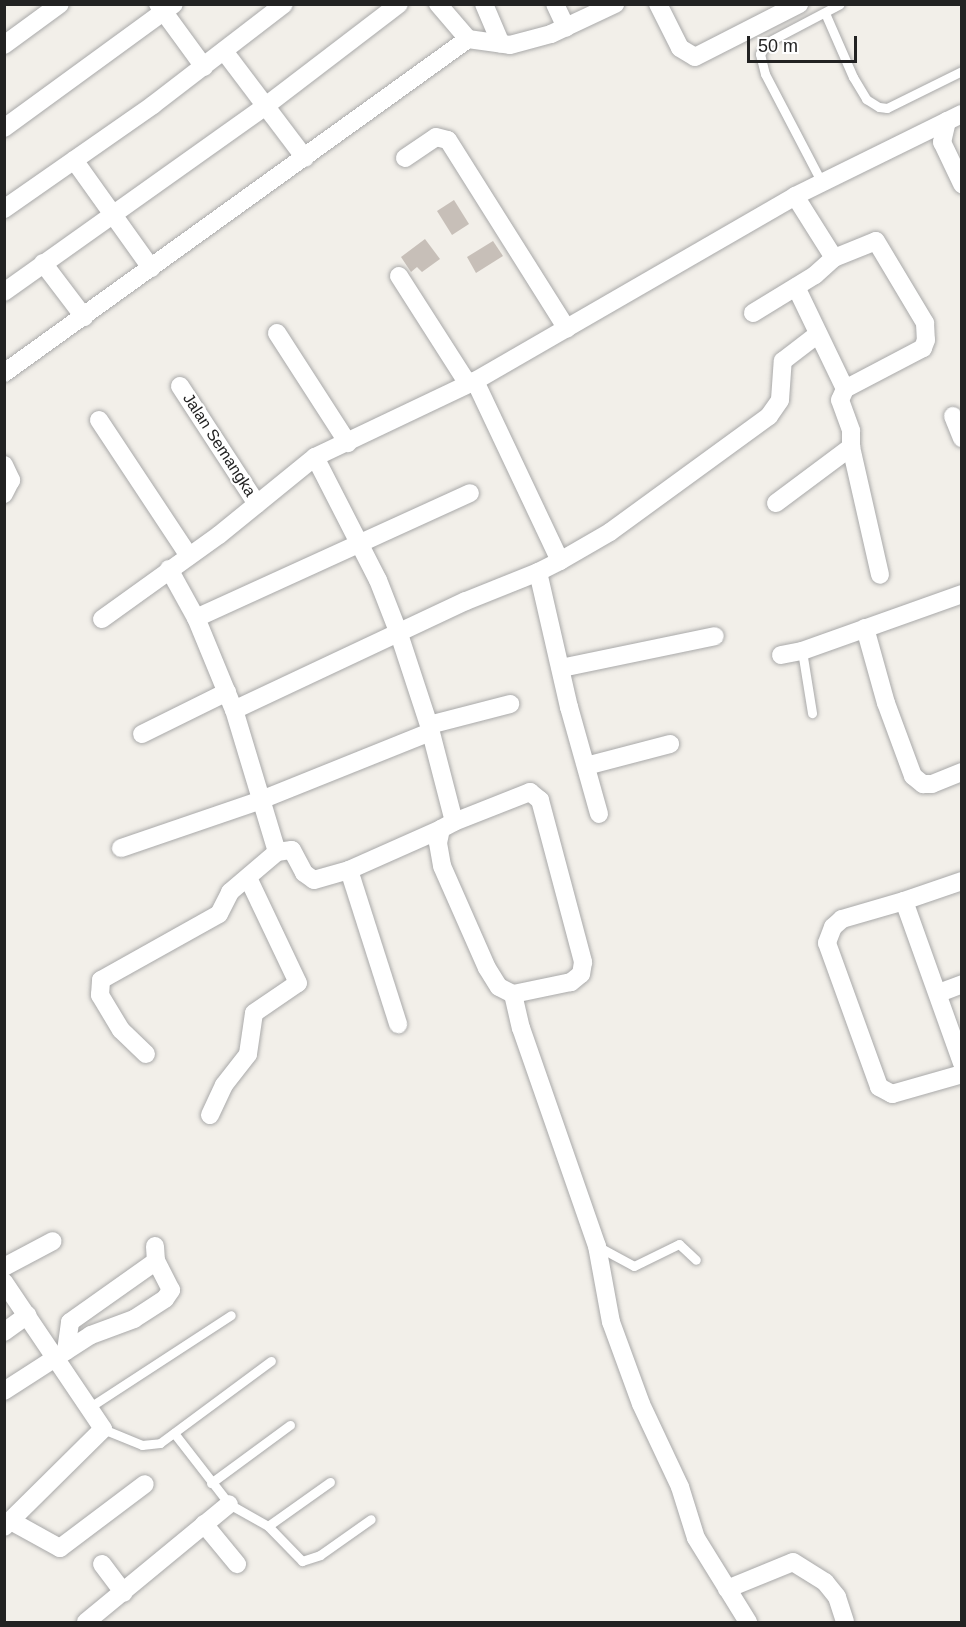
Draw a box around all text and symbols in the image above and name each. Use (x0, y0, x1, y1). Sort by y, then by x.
scale bar (750, 24, 860, 62)
text: 50 m (758, 36, 798, 56)
street label: Jalan Semangka (178, 390, 260, 500)

